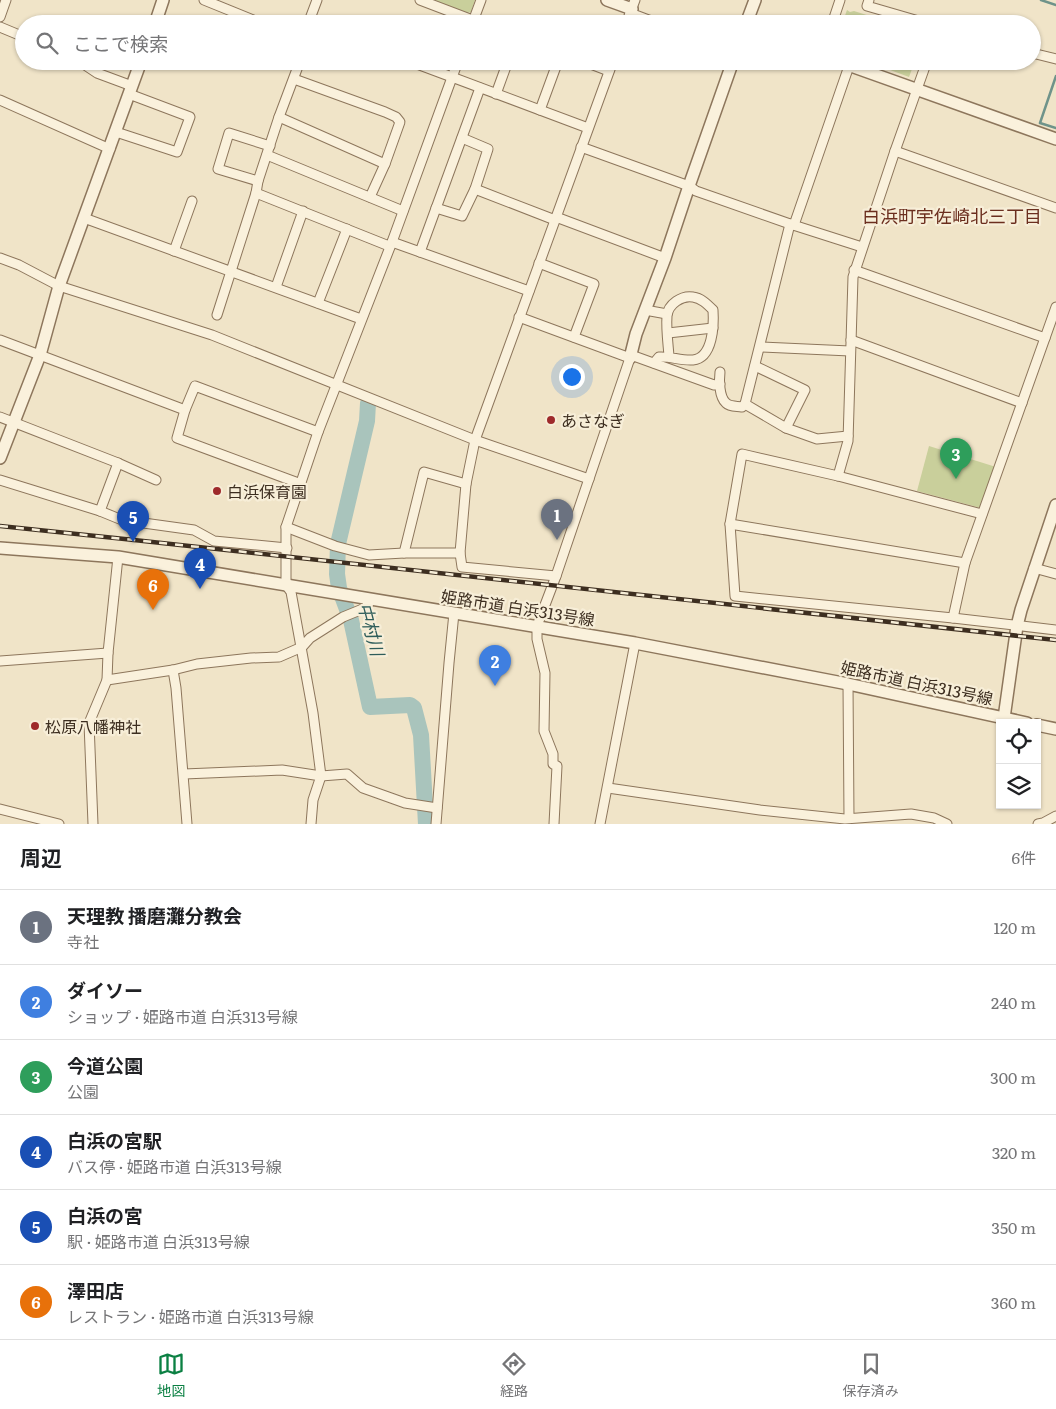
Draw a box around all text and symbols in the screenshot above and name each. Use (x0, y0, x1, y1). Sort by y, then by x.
search box (15, 15, 1041, 70)
icon: search (33, 29, 61, 57)
text: ここで検索 (73, 29, 168, 57)
district label: 白浜町宇佐崎北三丁目 (862, 202, 1042, 229)
your location (559, 364, 585, 390)
place label: あさなぎ (561, 408, 625, 432)
marker: あさなぎ (545, 414, 557, 426)
pin: 3 (940, 438, 972, 479)
place label: 白浜保育園 (227, 479, 307, 503)
marker: 白浜保育園 (211, 485, 223, 497)
pin: 1 (541, 499, 573, 540)
pin: 5 (117, 501, 149, 542)
pin: 4 (184, 548, 216, 589)
pin: 6 (137, 569, 169, 610)
street label: 姫路市道 白浜313号線 (440, 583, 596, 631)
water label: 中村川 (352, 599, 393, 661)
pin: 2 (479, 645, 511, 686)
street label: 姫路市道 白浜313号線 (839, 654, 995, 710)
place label: 松原八幡神社 (45, 714, 141, 738)
map controls (996, 719, 1041, 809)
button: locate (996, 719, 1041, 764)
marker: 松原八幡神社 (29, 720, 41, 732)
button: layers (996, 764, 1041, 809)
text: 周辺 (20, 841, 62, 872)
text: 6件 (1011, 845, 1036, 869)
text: 天理教 播磨灘分教会 (67, 901, 242, 929)
text: 1 (33, 915, 39, 939)
text: 120 m (993, 915, 1036, 939)
text: 寺社 (67, 929, 99, 953)
text: ダイソー (67, 976, 143, 1004)
text: 2 (32, 990, 40, 1014)
text: 240 m (991, 990, 1036, 1014)
text: ショップ · 姫路市道 白浜313号線 (67, 1004, 298, 1028)
text: 今道公園 (67, 1051, 143, 1079)
text: 3 (32, 1065, 40, 1089)
text: 300 m (990, 1065, 1036, 1089)
text: 公園 (67, 1079, 99, 1103)
text: 白浜の宮駅 (67, 1126, 162, 1154)
text: 4 (31, 1140, 41, 1164)
text: 320 m (992, 1140, 1036, 1164)
text: バス停 · 姫路市道 白浜313号線 (67, 1154, 282, 1178)
text: 白浜の宮 (67, 1201, 143, 1229)
text: 5 (32, 1215, 40, 1239)
text: 350 m (991, 1215, 1036, 1239)
text: 駅 · 姫路市道 白浜313号線 (67, 1229, 250, 1253)
text: 澤田店 (67, 1276, 124, 1304)
text: 6 (31, 1290, 41, 1314)
text: 360 m (991, 1290, 1036, 1314)
text: レストラン · 姫路市道 白浜313号線 (67, 1304, 314, 1328)
tab: 地図 (157, 1350, 185, 1400)
tab: 経路 (500, 1350, 528, 1400)
tab: 保存済み (843, 1350, 899, 1400)

